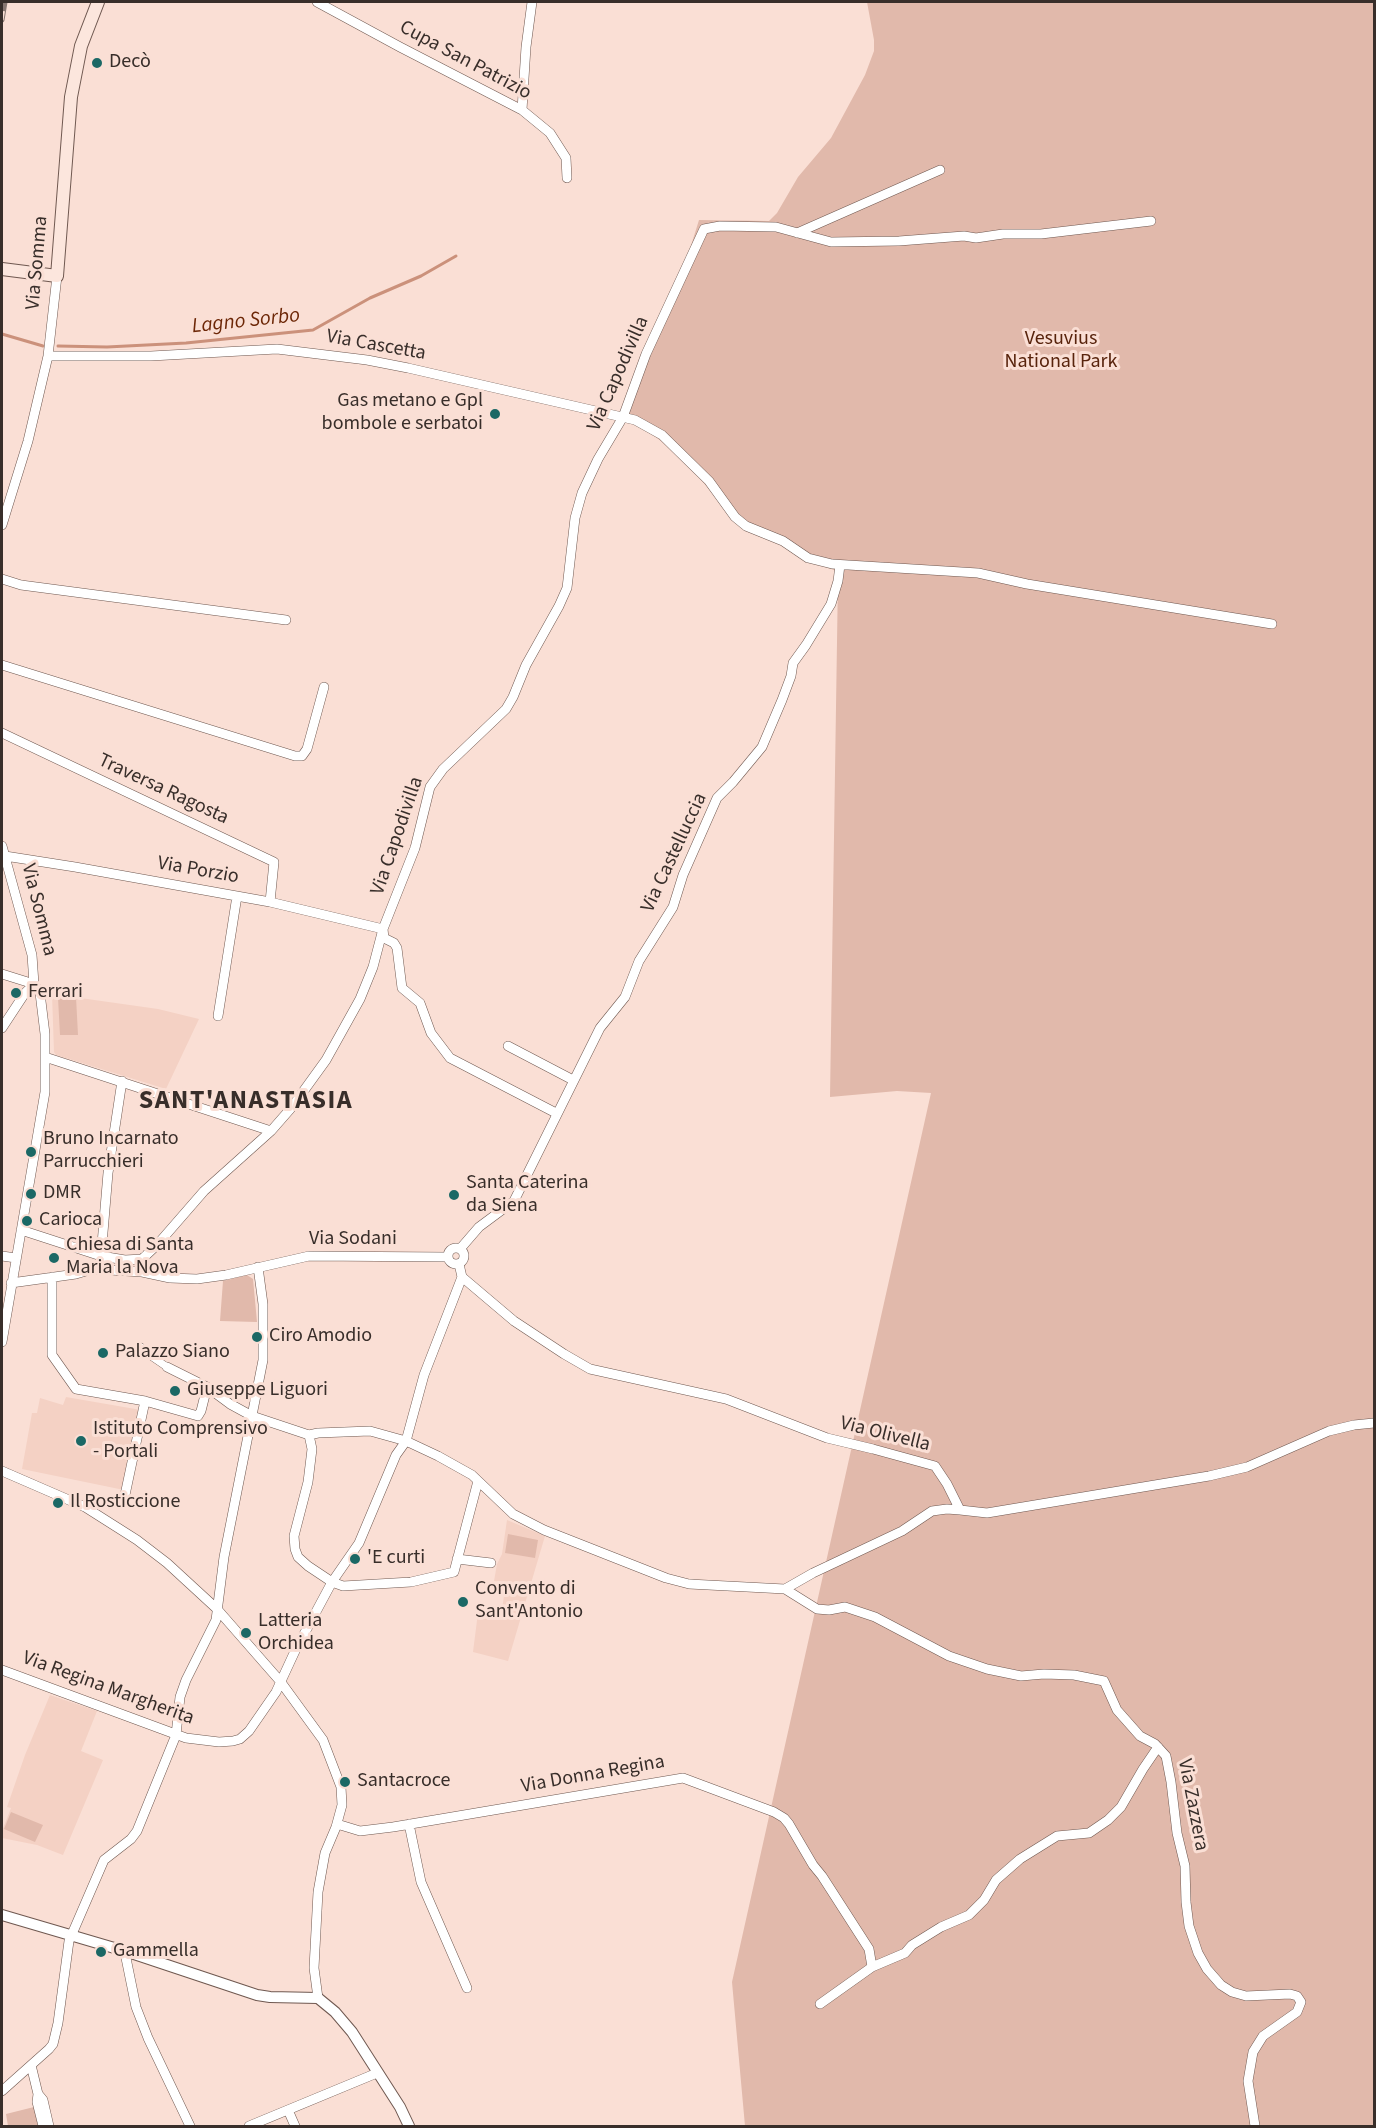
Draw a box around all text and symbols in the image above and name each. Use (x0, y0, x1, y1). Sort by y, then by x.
street label: Cupa San Patrizio (395, 16, 535, 106)
place label: Decò (109, 51, 151, 75)
marker: Decò (90, 56, 104, 70)
street label: Via Somma (22, 215, 54, 311)
water label: Lagno Sorbo (191, 304, 301, 340)
street label: Via Capodivilla (583, 313, 655, 435)
street label: Via Cascetta (324, 325, 428, 367)
park label: Vesuvius National Park (1005, 328, 1117, 375)
place label: Gas metano e Gpl bombole e serbatoi (322, 390, 483, 437)
marker: Gas metano e Gpl bombole e serbatoi (488, 407, 502, 421)
street label: Traversa Ragosta (94, 749, 232, 831)
street label: Via Capodivilla (367, 774, 429, 898)
street label: Via Castelluccia (637, 789, 713, 917)
street label: Via Porzio (155, 852, 241, 890)
street label: Via Somma (15, 861, 61, 959)
place label: Ferrari (28, 981, 83, 1005)
marker: Ferrari (9, 986, 23, 1000)
district label: SANT'ANASTASIA (139, 1086, 353, 1118)
place label: Bruno Incarnato Parrucchieri (43, 1128, 179, 1175)
marker: Bruno Incarnato Parrucchieri (24, 1145, 38, 1159)
place label: Santa Caterina da Siena (466, 1172, 589, 1219)
place label: DMR (43, 1182, 81, 1206)
marker: DMR (24, 1187, 38, 1201)
marker: Santa Caterina da Siena (447, 1188, 461, 1202)
place label: Carioca (39, 1209, 102, 1233)
marker: Carioca (20, 1214, 34, 1228)
street label: Via Sodani (309, 1228, 397, 1252)
place label: Chiesa di Santa Maria la Nova (66, 1234, 194, 1281)
marker: Chiesa di Santa Maria la Nova (47, 1251, 61, 1265)
place label: Ciro Amodio (269, 1325, 372, 1349)
marker: Ciro Amodio (250, 1330, 264, 1344)
place label: Palazzo Siano (115, 1341, 230, 1365)
marker: Palazzo Siano (96, 1346, 110, 1360)
place label: Giuseppe Liguori (187, 1379, 328, 1403)
marker: Giuseppe Liguori (168, 1384, 182, 1398)
street label: Via Olivella (837, 1412, 933, 1458)
place label: Istituto Comprensivo - Portali (93, 1418, 268, 1465)
marker: Istituto Comprensivo - Portali (74, 1434, 88, 1448)
place label: Il Rosticcione (70, 1491, 180, 1515)
marker: Il Rosticcione (51, 1496, 65, 1510)
place label: 'E curti (367, 1547, 425, 1571)
marker: 'E curti (348, 1552, 362, 1566)
place label: Convento di Sant'Antonio (475, 1578, 583, 1625)
marker: Convento di Sant'Antonio (456, 1595, 470, 1609)
place label: Latteria Orchidea (258, 1610, 334, 1657)
marker: Latteria Orchidea (239, 1626, 253, 1640)
street label: Via Regina Margherita (19, 1647, 197, 1731)
street label: Via Donna Regina (519, 1751, 667, 1799)
street label: Via Zazzera (1171, 1757, 1213, 1853)
place label: Santacroce (357, 1770, 450, 1794)
marker: Santacroce (338, 1775, 352, 1789)
place label: Gammella (113, 1940, 199, 1964)
marker: Gammella (94, 1945, 108, 1959)

